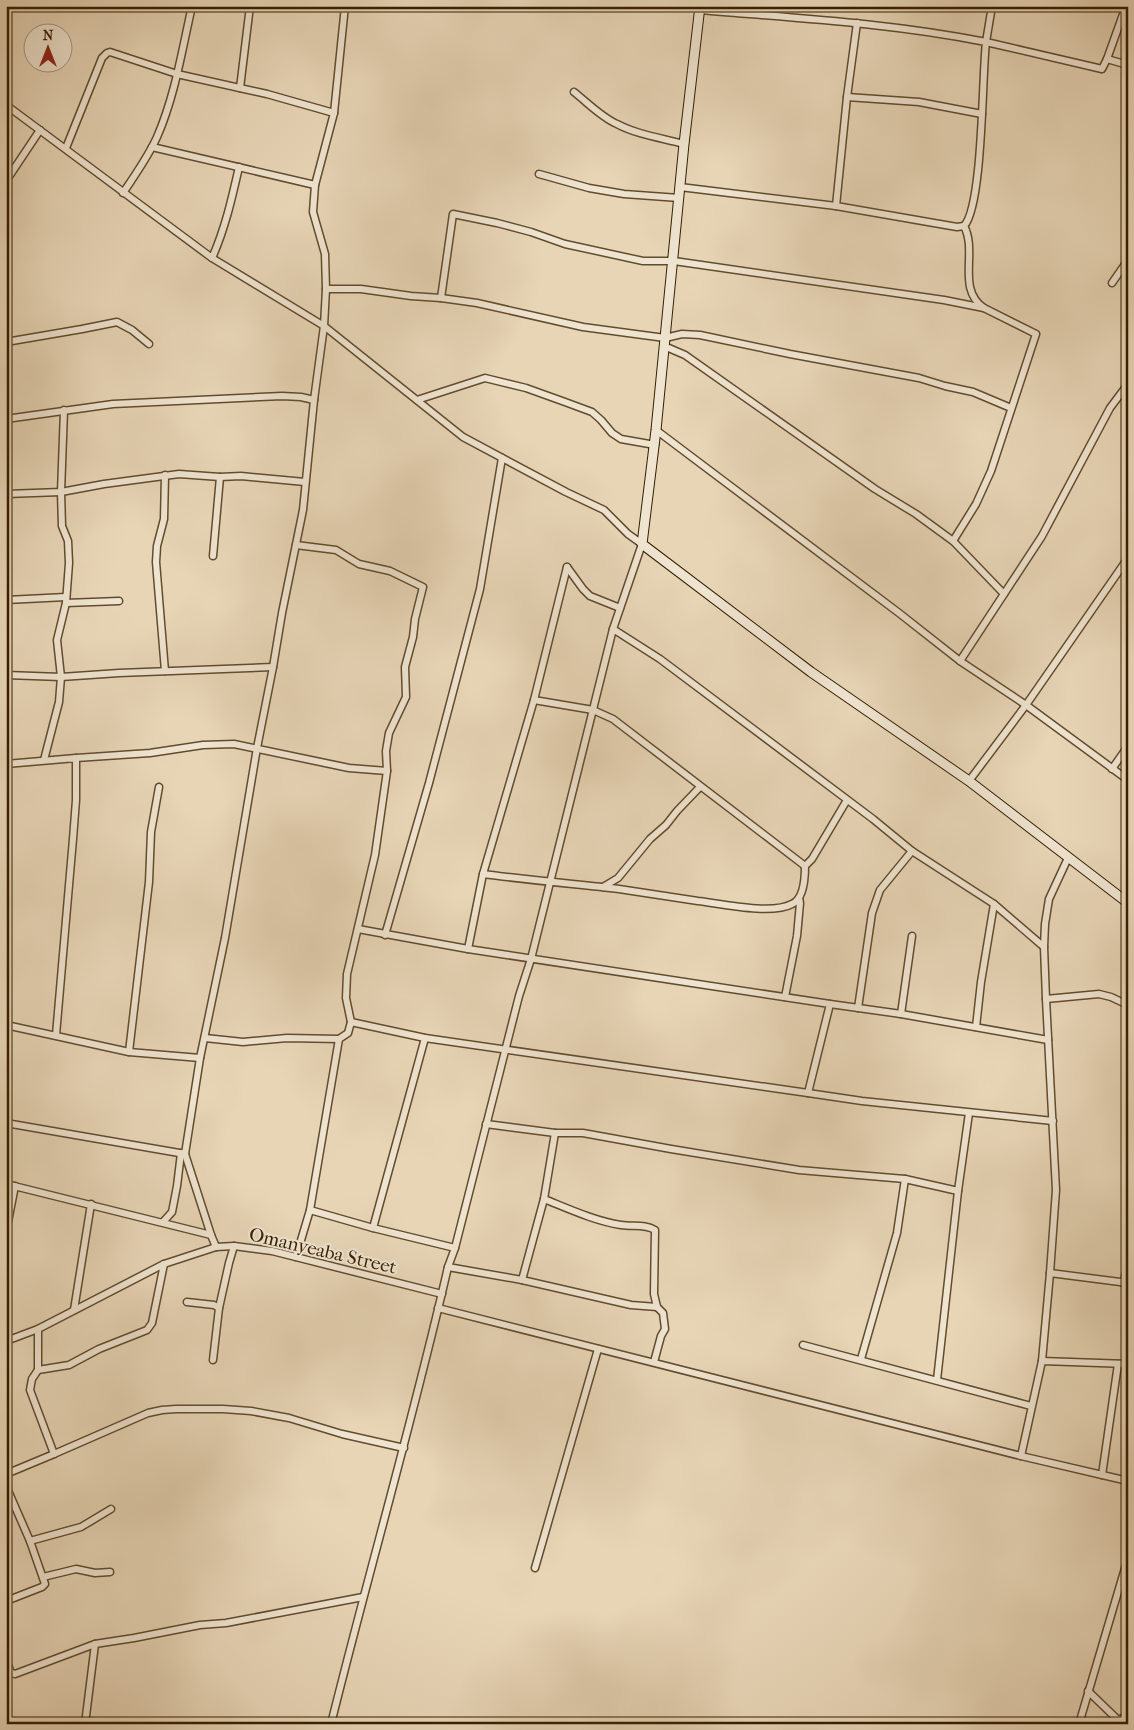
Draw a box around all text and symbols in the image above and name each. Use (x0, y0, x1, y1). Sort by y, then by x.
north arrow (22, 22, 72, 72)
text: N (43, 27, 54, 44)
street label: Omanyeaba Street (247, 1223, 399, 1279)

